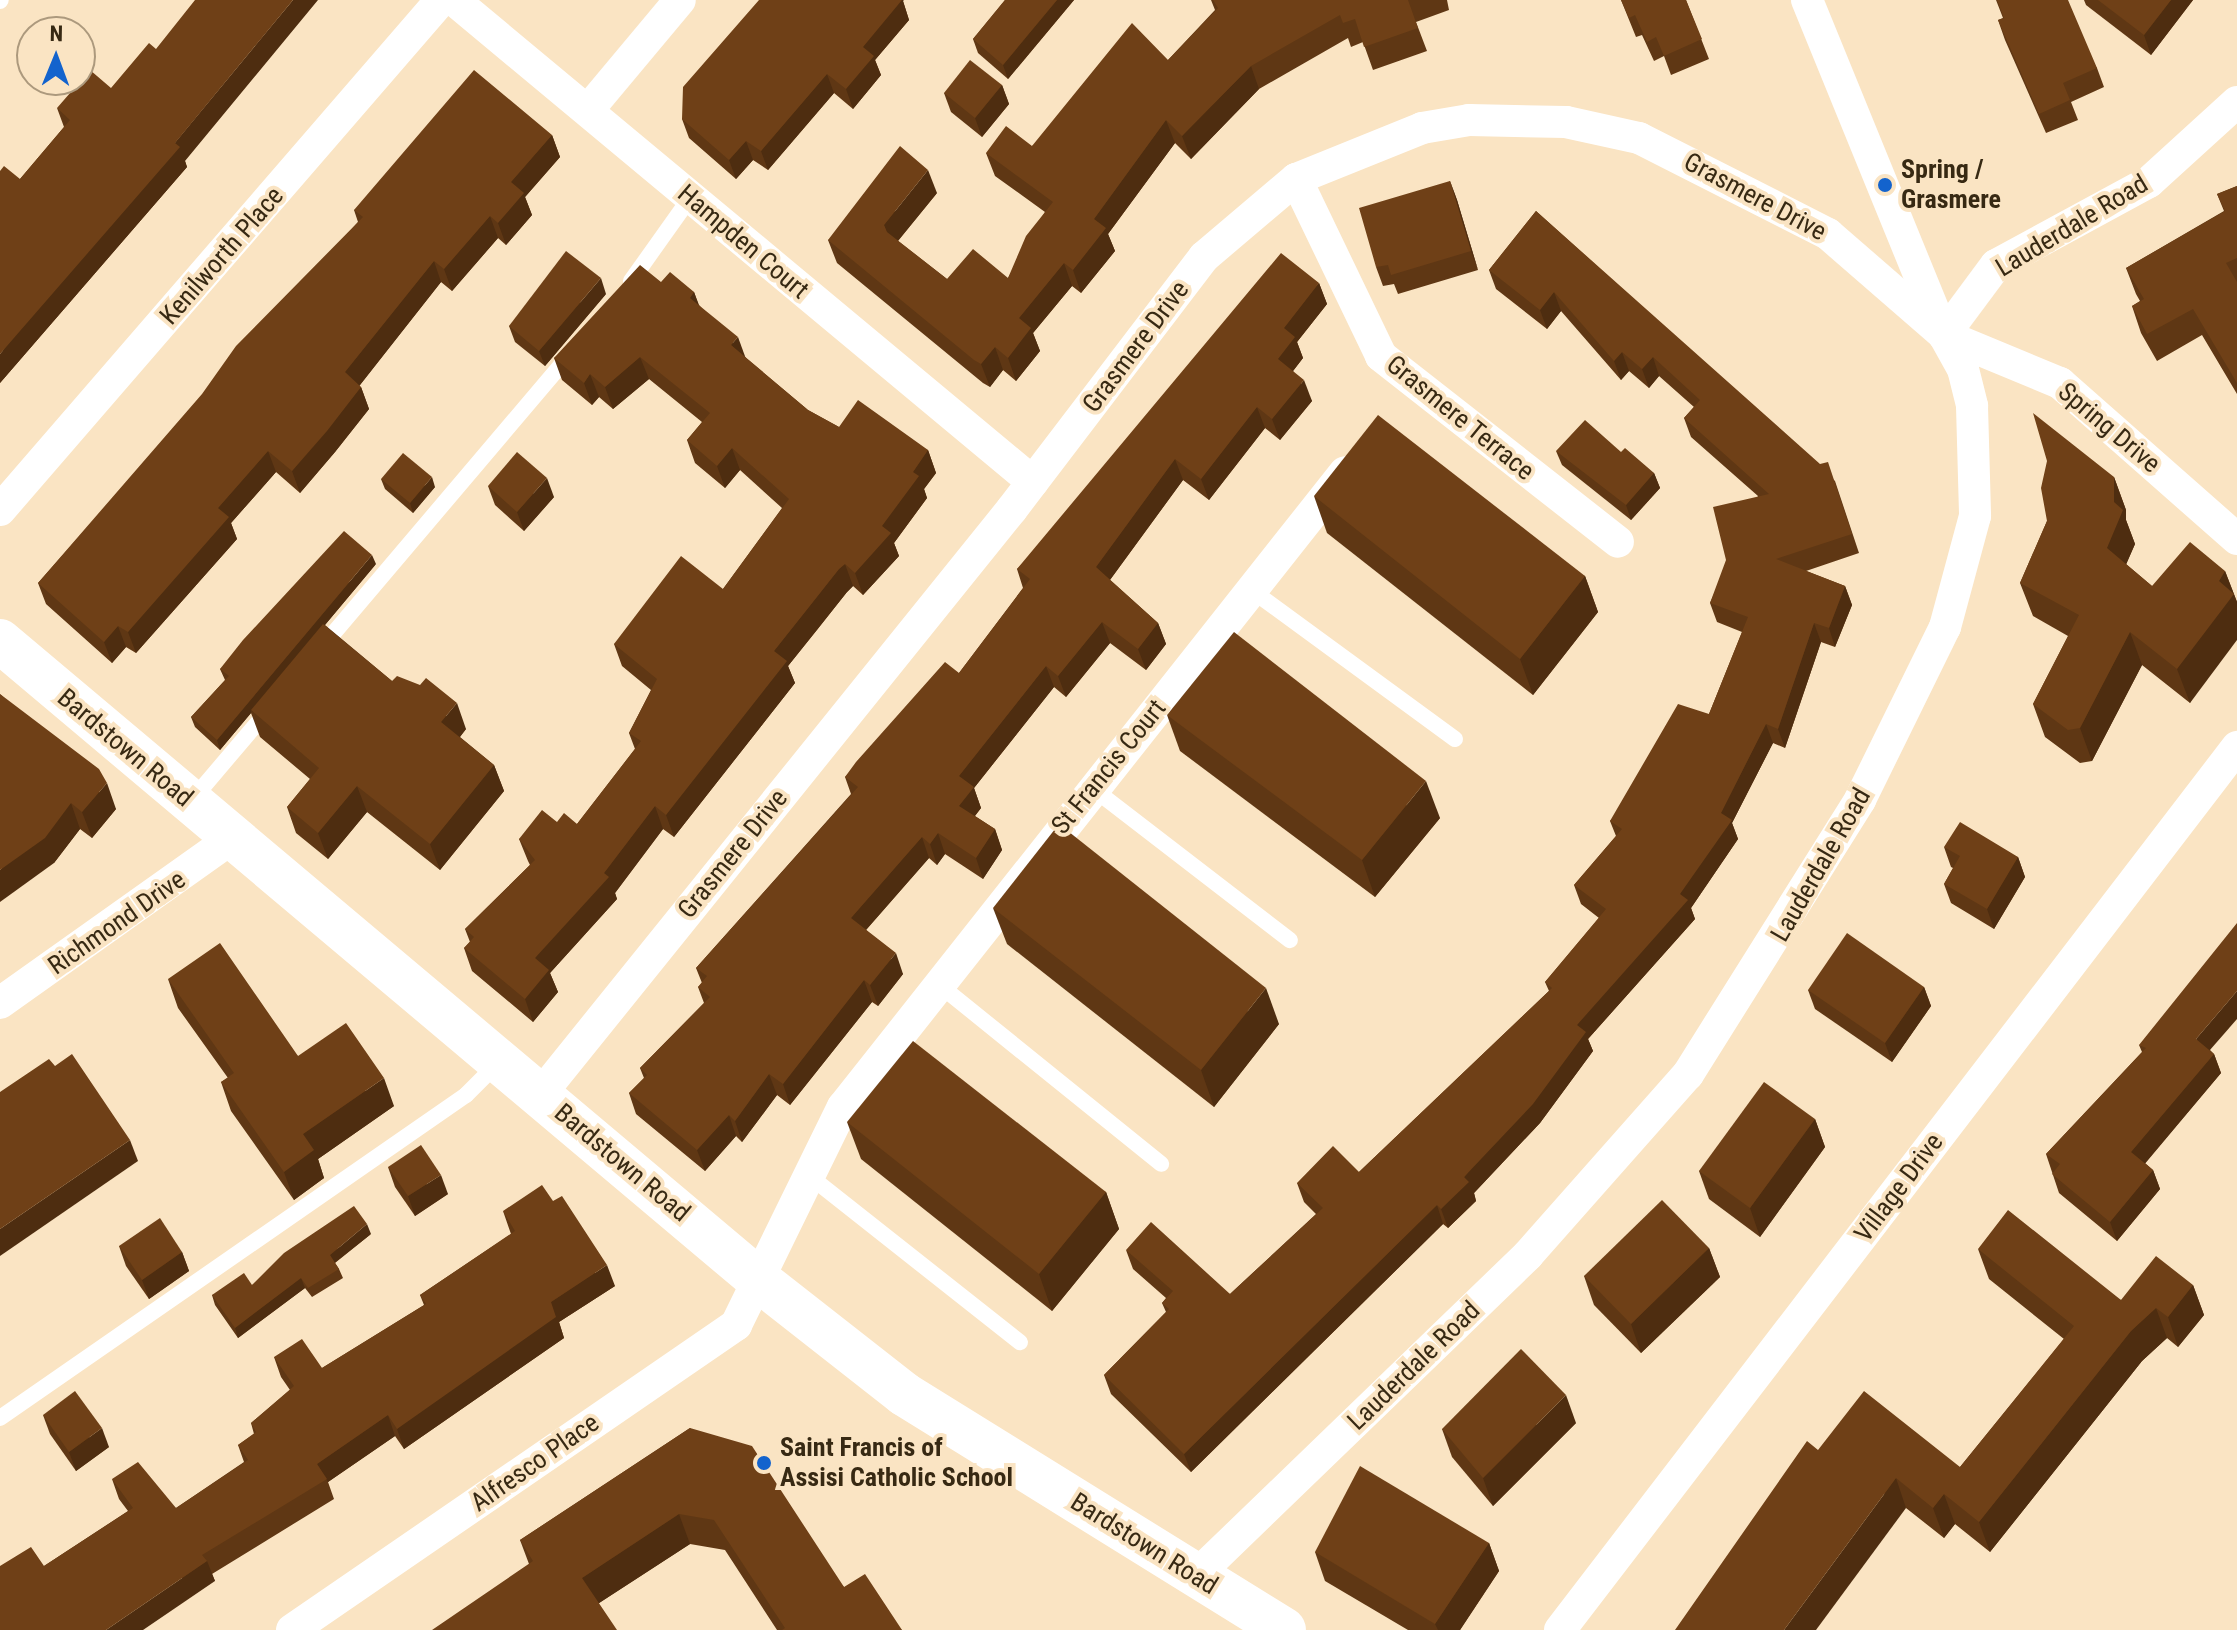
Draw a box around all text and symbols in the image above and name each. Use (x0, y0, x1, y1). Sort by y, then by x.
north arrow (16, 16, 96, 96)
text: N (49, 21, 63, 46)
street label: Grasmere Drive (1679, 146, 1831, 248)
place label: Spring / Grasmere (1901, 154, 2001, 216)
street label: Lauderdale Road (1990, 168, 2154, 284)
marker: Spring / Grasmere (1876, 176, 1894, 194)
street label: Hampden Court (671, 178, 815, 306)
street label: Kenilworth Place (154, 181, 290, 331)
street label: Grasmere Drive (1076, 275, 1196, 419)
street label: Grasmere Terrace (1380, 349, 1540, 487)
street label: Spring Drive (2052, 376, 2166, 480)
street label: Bardstown Road (51, 682, 199, 814)
street label: St Francis Court (1045, 693, 1173, 841)
street label: Grasmere Drive (672, 783, 794, 925)
street label: Lauderdale Road (1765, 783, 1877, 947)
street label: Richmond Drive (42, 864, 192, 982)
street label: Bardstown Road (548, 1097, 696, 1229)
street label: Village Drive (1848, 1128, 1950, 1248)
street label: Lauderdale Road (1341, 1295, 1487, 1437)
street label: Alfresco Place (465, 1407, 605, 1519)
place label: Saint Francis of Assisi Catholic School (780, 1432, 1013, 1494)
marker: Saint Francis of Assisi Catholic School (755, 1454, 773, 1472)
street label: Bardstown Road (1065, 1486, 1223, 1602)

